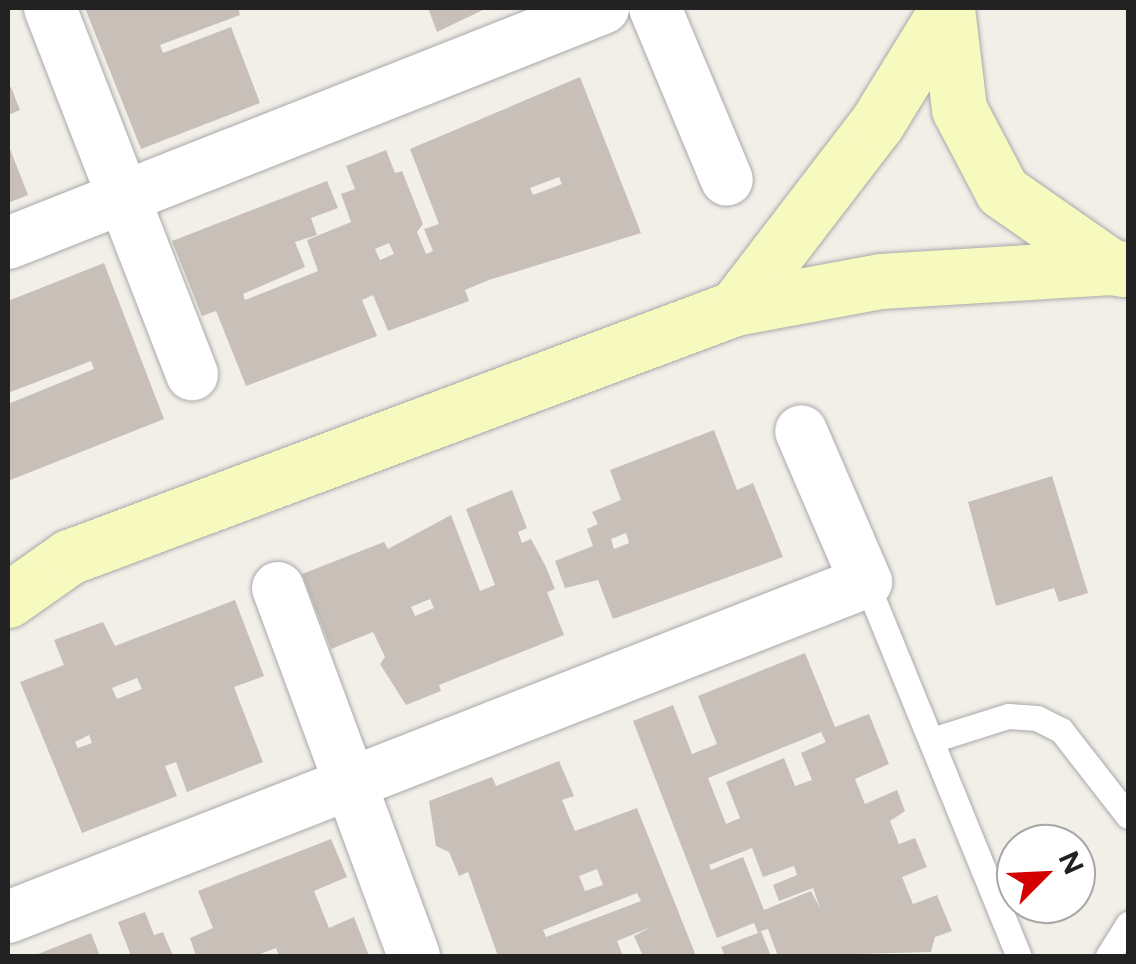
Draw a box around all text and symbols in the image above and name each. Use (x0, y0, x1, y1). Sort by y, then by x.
north arrow (996, 824, 1096, 924)
text: N (1052, 846, 1092, 879)

